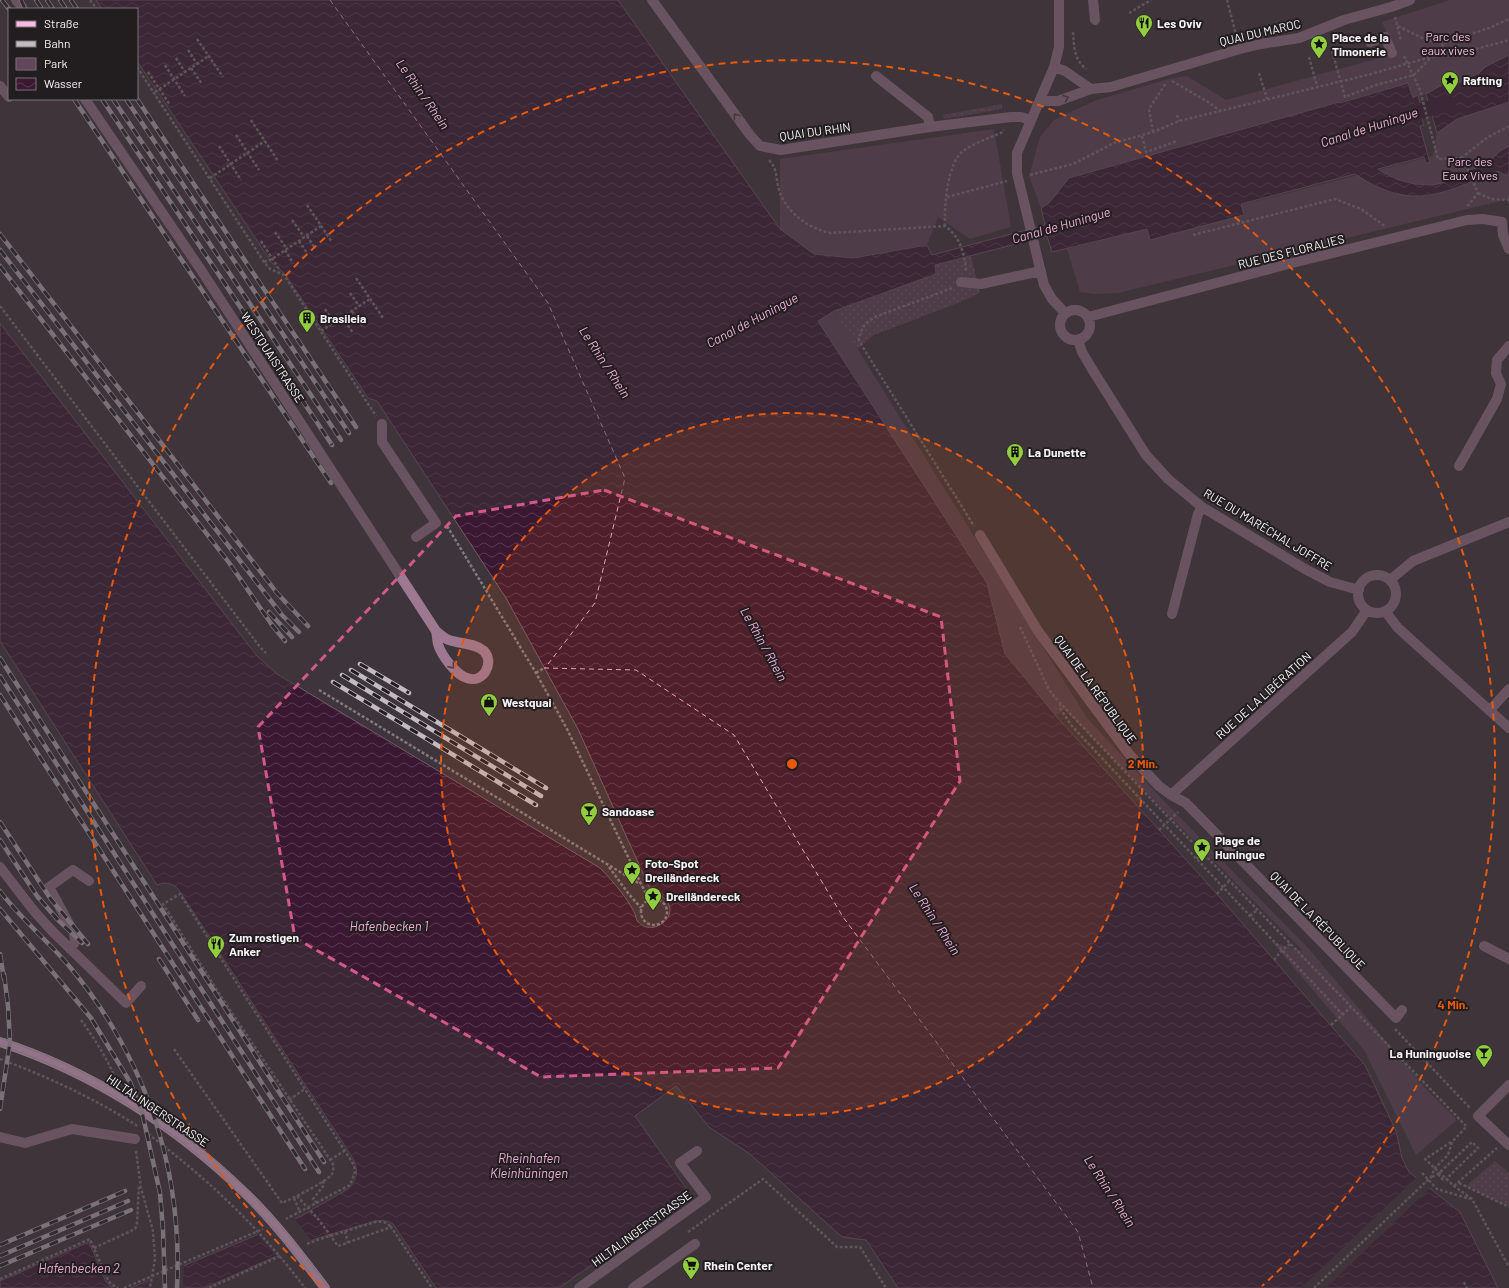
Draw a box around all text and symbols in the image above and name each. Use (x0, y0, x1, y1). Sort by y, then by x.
legend (8, 8, 138, 100)
restaurant icon: Les Oviv (1134, 13, 1154, 38)
text: Straße (44, 16, 79, 30)
place label: Les Oviv (1157, 16, 1202, 30)
street label: QUAI DU MAROC (1218, 16, 1302, 48)
park label: Parc des eaux vives (1421, 29, 1475, 57)
place label: Place de la Timonerie (1332, 30, 1389, 58)
place icon: Place de la Timonerie (1309, 34, 1329, 59)
text: Bahn (44, 36, 71, 50)
text: Park (44, 56, 68, 70)
water label: Le Rhin / Rhein (393, 56, 453, 132)
place icon: Rafting (1440, 70, 1460, 95)
place label: Rafting (1463, 73, 1502, 87)
text: Wasser (44, 76, 83, 90)
one-way arrow (1062, 94, 1069, 102)
water label: Canal de Huningue (1318, 104, 1420, 150)
one-way arrow (733, 113, 740, 120)
street label: QUAI DU RHIN (779, 119, 851, 143)
park label: Parc des Eaux Vives (1442, 154, 1498, 182)
water label: Canal de Huningue (1010, 203, 1112, 247)
street label: RUE DES FLORALIES (1236, 231, 1346, 271)
water label: Canal de Huningue (703, 289, 801, 351)
building icon: Brasileia (297, 308, 317, 333)
street label: WESTQUAISTRASSE (239, 309, 307, 405)
place label: Brasileia (320, 311, 366, 325)
water label: Le Rhin / Rhein (576, 323, 634, 401)
building icon: La Dunette (1005, 442, 1025, 467)
place label: La Dunette (1028, 445, 1086, 459)
street label: RUE DU MARÉCHAL JOFFRE (1201, 485, 1335, 573)
water label: Le Rhin / Rhein (737, 604, 791, 684)
street label: QUAI DE LA RÉPUBLIQUE (1052, 632, 1140, 746)
street label: RUE DE LA LIBÉRATION (1212, 649, 1314, 741)
one-way arrow (447, 661, 454, 669)
shop icon: Westquai (479, 692, 499, 717)
place label: Westquai (502, 695, 552, 709)
text: 2 Min. (1128, 756, 1158, 770)
centre of rings (785, 757, 799, 771)
bar icon: Sandoase (579, 801, 599, 826)
place label: Sandoase (602, 804, 655, 818)
place label: Plage de Huningue (1215, 833, 1265, 861)
place icon: Plage de Huningue (1192, 837, 1212, 862)
place label: Foto-Spot Dreiländereck (645, 856, 720, 884)
place icon: Foto-Spot Dreiländereck (622, 860, 642, 885)
street label: QUAI DE LA RÉPUBLIQUE (1268, 868, 1368, 972)
water label: Le Rhin / Rhein (906, 880, 964, 958)
place icon: Dreiländereck (643, 886, 663, 911)
place label: Dreiländereck (666, 889, 741, 903)
water label: Hafenbecken 1 (349, 918, 429, 934)
place label: Zum rostigen Anker (229, 930, 299, 958)
restaurant icon: Zum rostigen Anker (206, 934, 226, 959)
text: 4 Min. (1437, 997, 1469, 1011)
bar icon: La Huninguoise (1474, 1043, 1494, 1068)
place label: La Huninguoise (1390, 1046, 1471, 1060)
street label: HILTALINGERSTRASSE (104, 1071, 212, 1149)
water label: Rheinhafen Kleinhüningen (490, 1150, 568, 1181)
water label: Le Rhin / Rhein (1081, 1152, 1139, 1230)
street label: HILTALINGERSTRASSE (588, 1187, 694, 1269)
supermarket icon: Rhein Center (681, 1255, 701, 1280)
place label: Rhein Center (704, 1258, 773, 1272)
water label: Hafenbecken 2 (38, 1260, 120, 1276)

